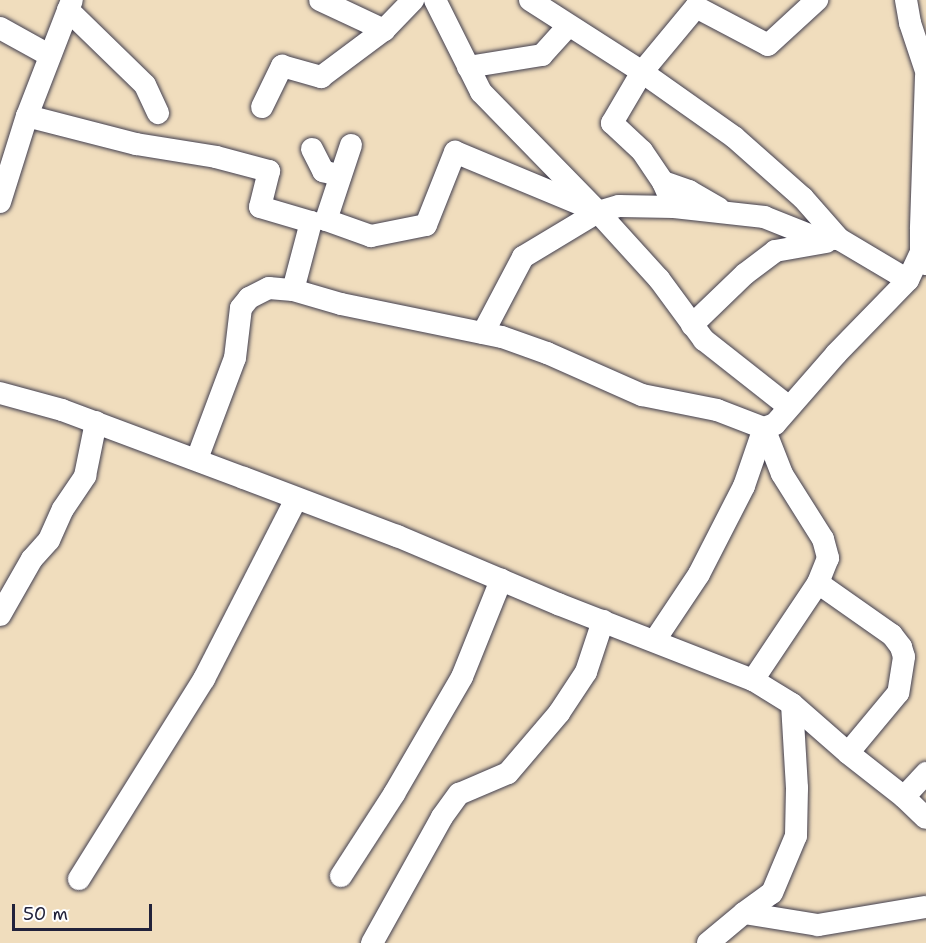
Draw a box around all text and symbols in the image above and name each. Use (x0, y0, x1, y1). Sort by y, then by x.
scale bar (15, 892, 154, 930)
text: 50 m (23, 902, 68, 926)

